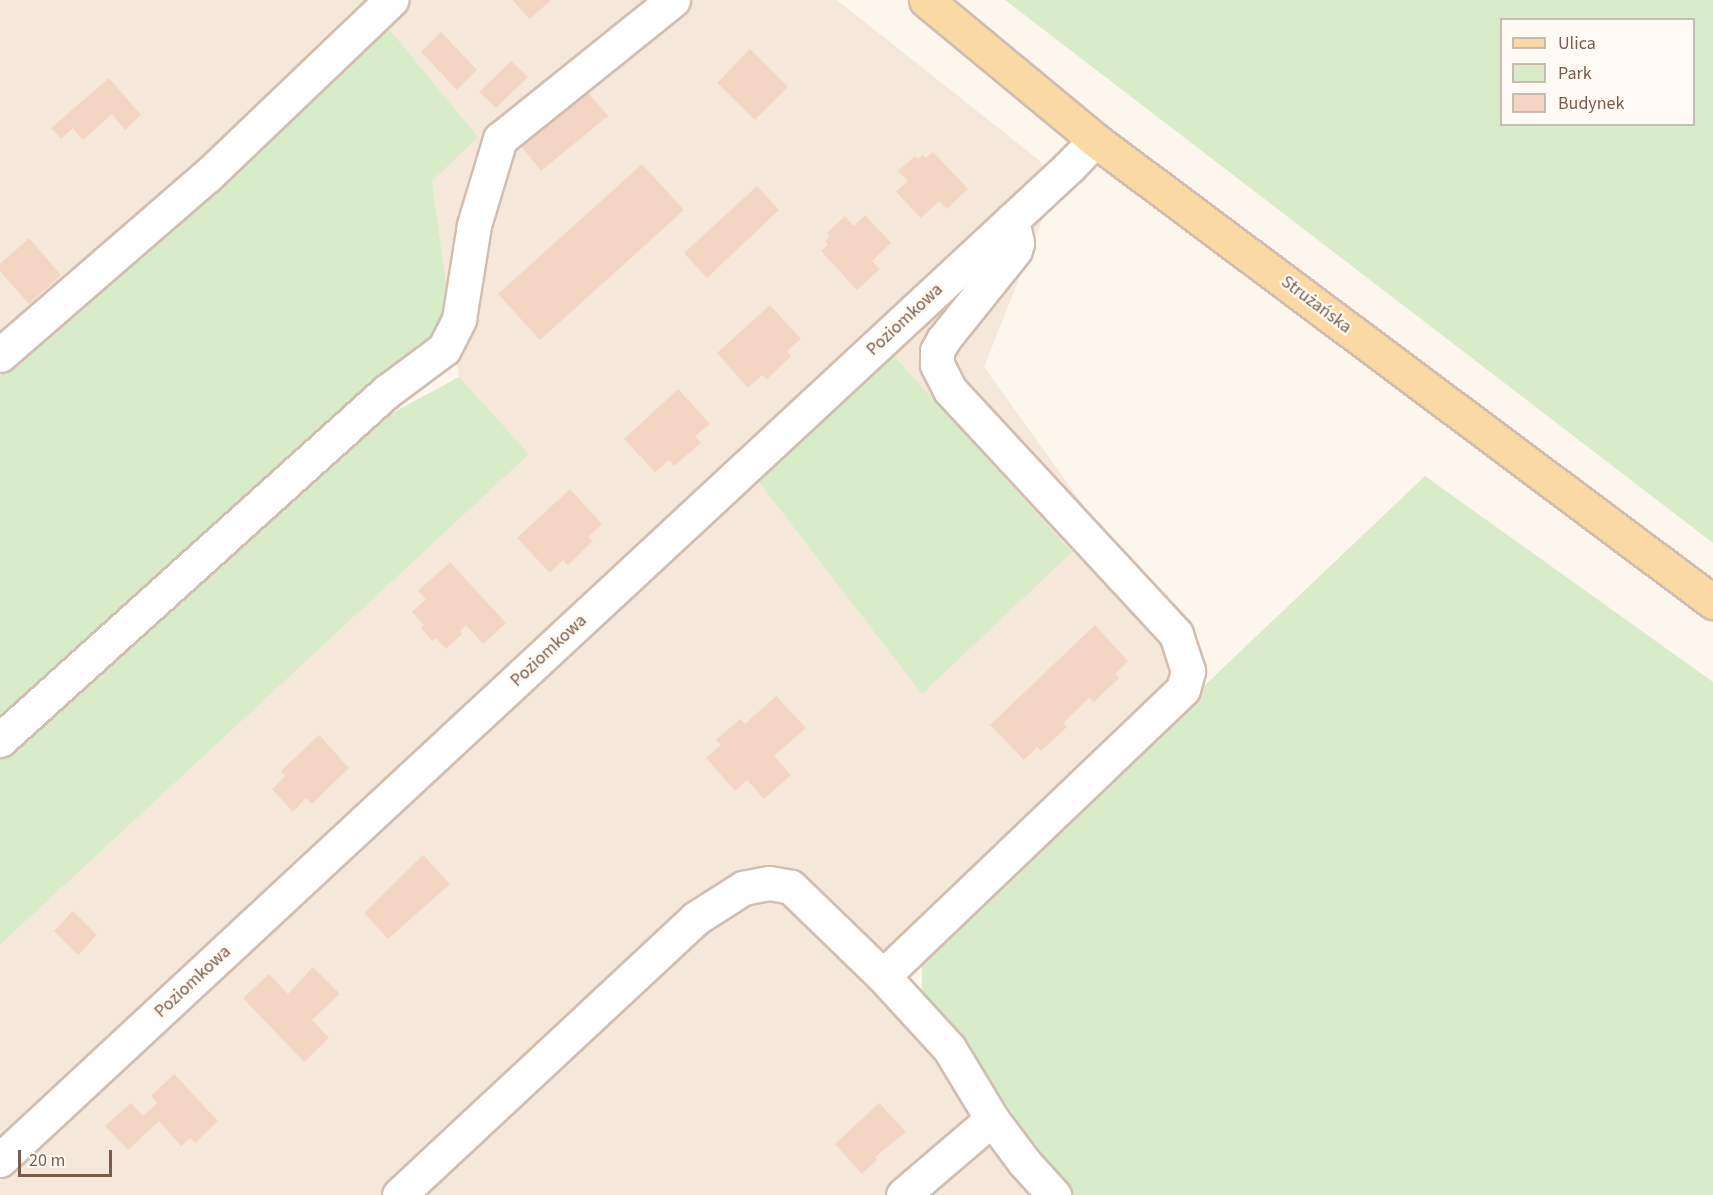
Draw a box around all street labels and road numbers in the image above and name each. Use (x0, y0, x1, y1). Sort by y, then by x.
street label: Strużańska (1276, 271, 1356, 339)
street label: Poziomkowa (862, 279, 948, 361)
street label: Poziomkowa (506, 610, 592, 692)
street label: Poziomkowa (150, 941, 236, 1023)

